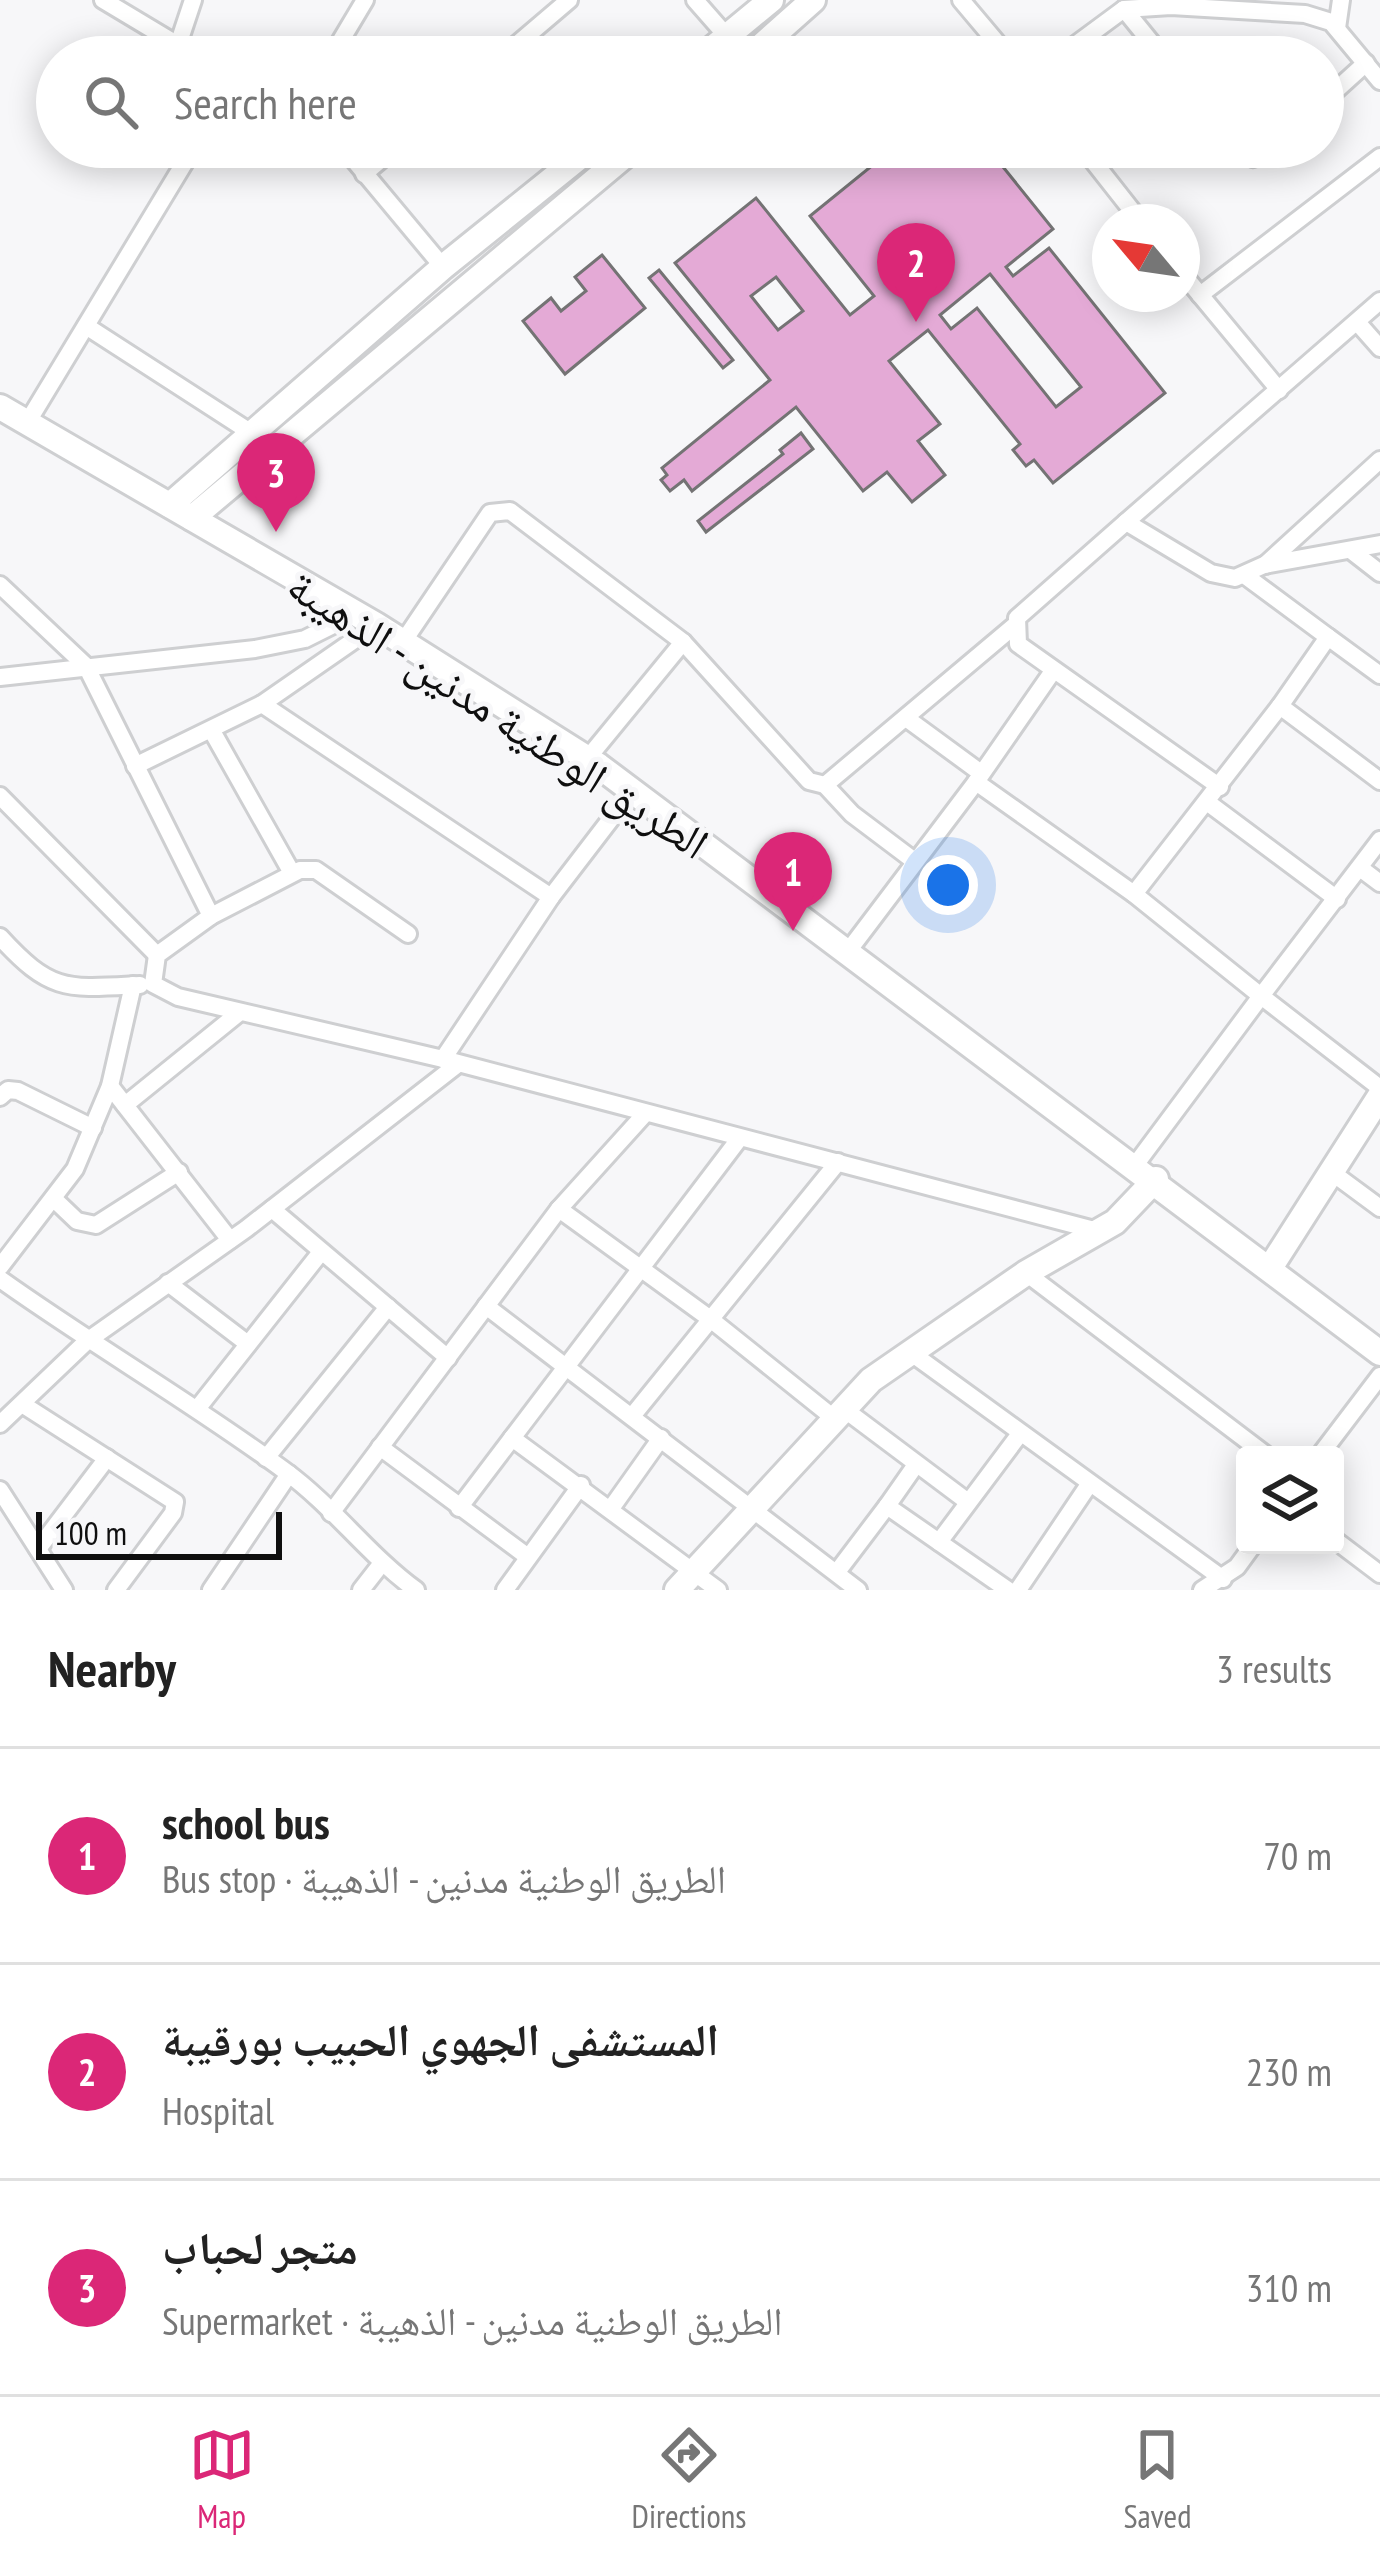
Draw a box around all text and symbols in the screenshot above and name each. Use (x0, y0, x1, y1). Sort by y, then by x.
search box (36, 36, 1344, 168)
icon: search (78, 69, 144, 135)
text: Search here (174, 73, 357, 131)
north arrow (1092, 204, 1200, 312)
pin: 2 (877, 223, 955, 322)
pin: 3 (237, 433, 315, 532)
street label: الطريق الوطنية مدنين - الذهيبة (278, 555, 720, 871)
pin: 1 (754, 832, 832, 931)
your location (918, 855, 978, 915)
map controls (1236, 1446, 1344, 1554)
button: layers (1236, 1446, 1344, 1554)
scale bar (36, 1506, 282, 1559)
text: 100 m (54, 1511, 127, 1554)
text: Nearby (48, 1635, 176, 1701)
text: 3 results (1216, 1643, 1332, 1694)
text: school bus (162, 1793, 330, 1851)
text: 1 (78, 1830, 96, 1881)
text: 70 m (1263, 1830, 1332, 1881)
text: Bus stop · الطريق الوطنية مدنين - الذهيبة (162, 1853, 726, 1904)
text: المستشفى الجهوي الحبيب بورقيبة (162, 2010, 719, 2068)
text: 2 (78, 2046, 96, 2097)
text: 230 m (1246, 2046, 1332, 2097)
text: Hospital (162, 2085, 274, 2136)
text: متجر لحباب (162, 2218, 358, 2276)
text: 3 (78, 2262, 96, 2313)
text: 310 m (1246, 2262, 1332, 2313)
text: Supermarket · الطريق الوطنية مدنين - الذهيبة (162, 2295, 783, 2346)
tab: Map (189, 2422, 255, 2537)
tab: Directions (632, 2422, 746, 2537)
tab: Saved (1123, 2422, 1191, 2537)

